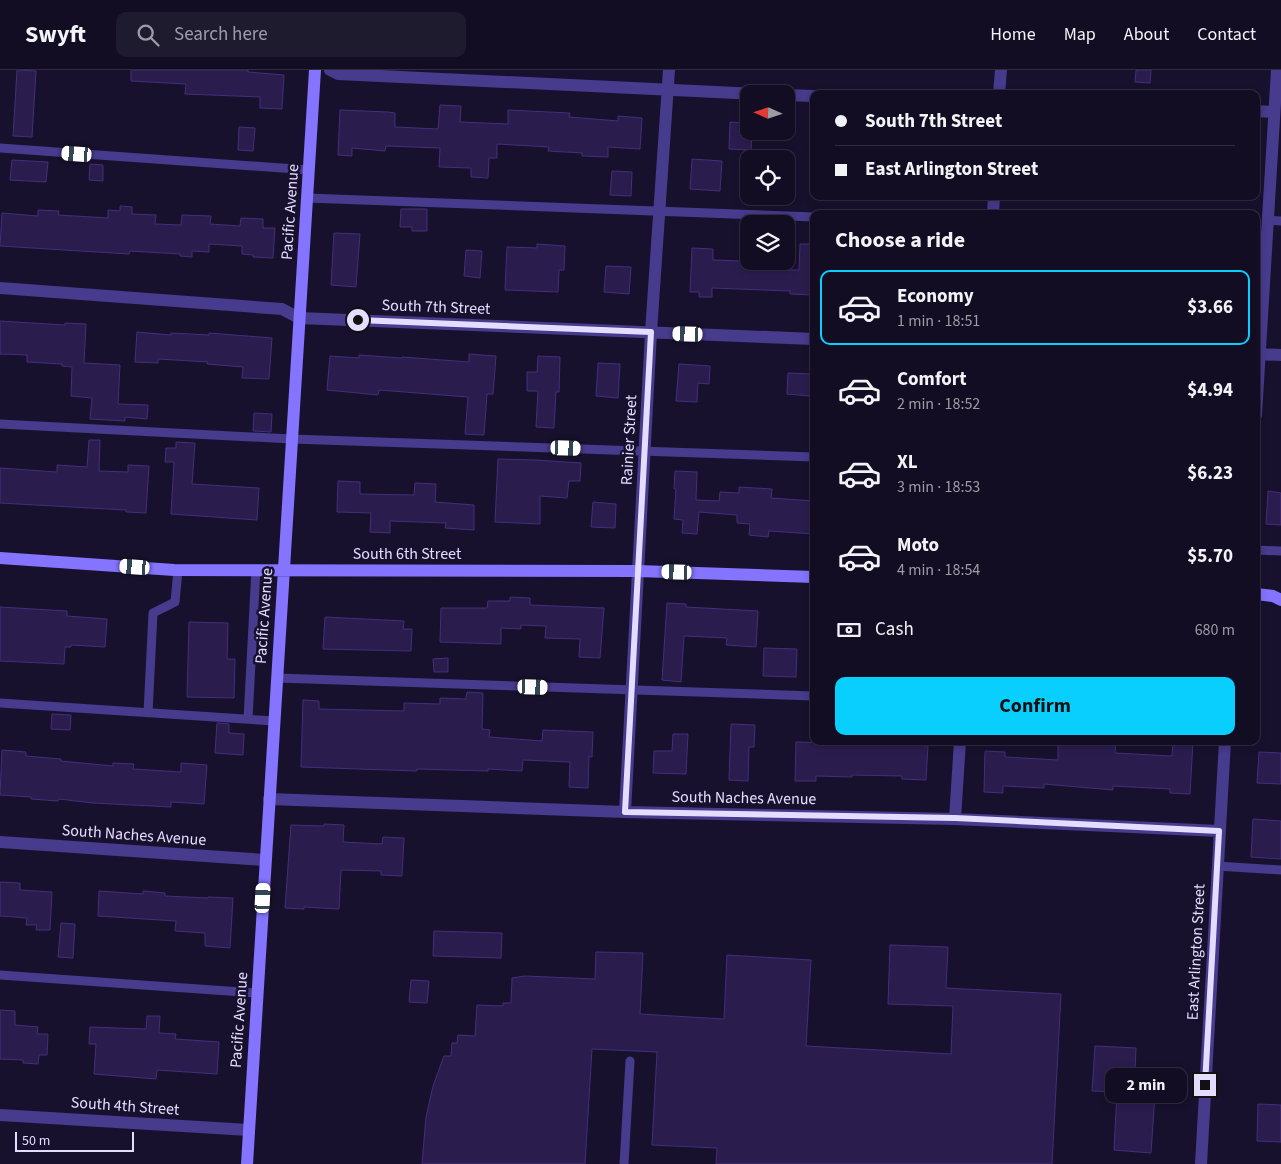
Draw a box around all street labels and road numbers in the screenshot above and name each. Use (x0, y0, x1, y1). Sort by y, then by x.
street label: Pacific Avenue (276, 163, 304, 261)
street label: South 7th Street (381, 294, 491, 320)
street label: Rainier Street (616, 394, 642, 486)
street label: South 6th Street (353, 543, 462, 565)
street label: Pacific Avenue (250, 567, 278, 665)
street label: South Naches Avenue (671, 786, 817, 810)
street label: South Naches Avenue (61, 819, 207, 851)
street label: East Arlington Street (1181, 883, 1211, 1021)
street label: Pacific Avenue (225, 971, 253, 1069)
street label: South 4th Street (70, 1091, 181, 1121)

